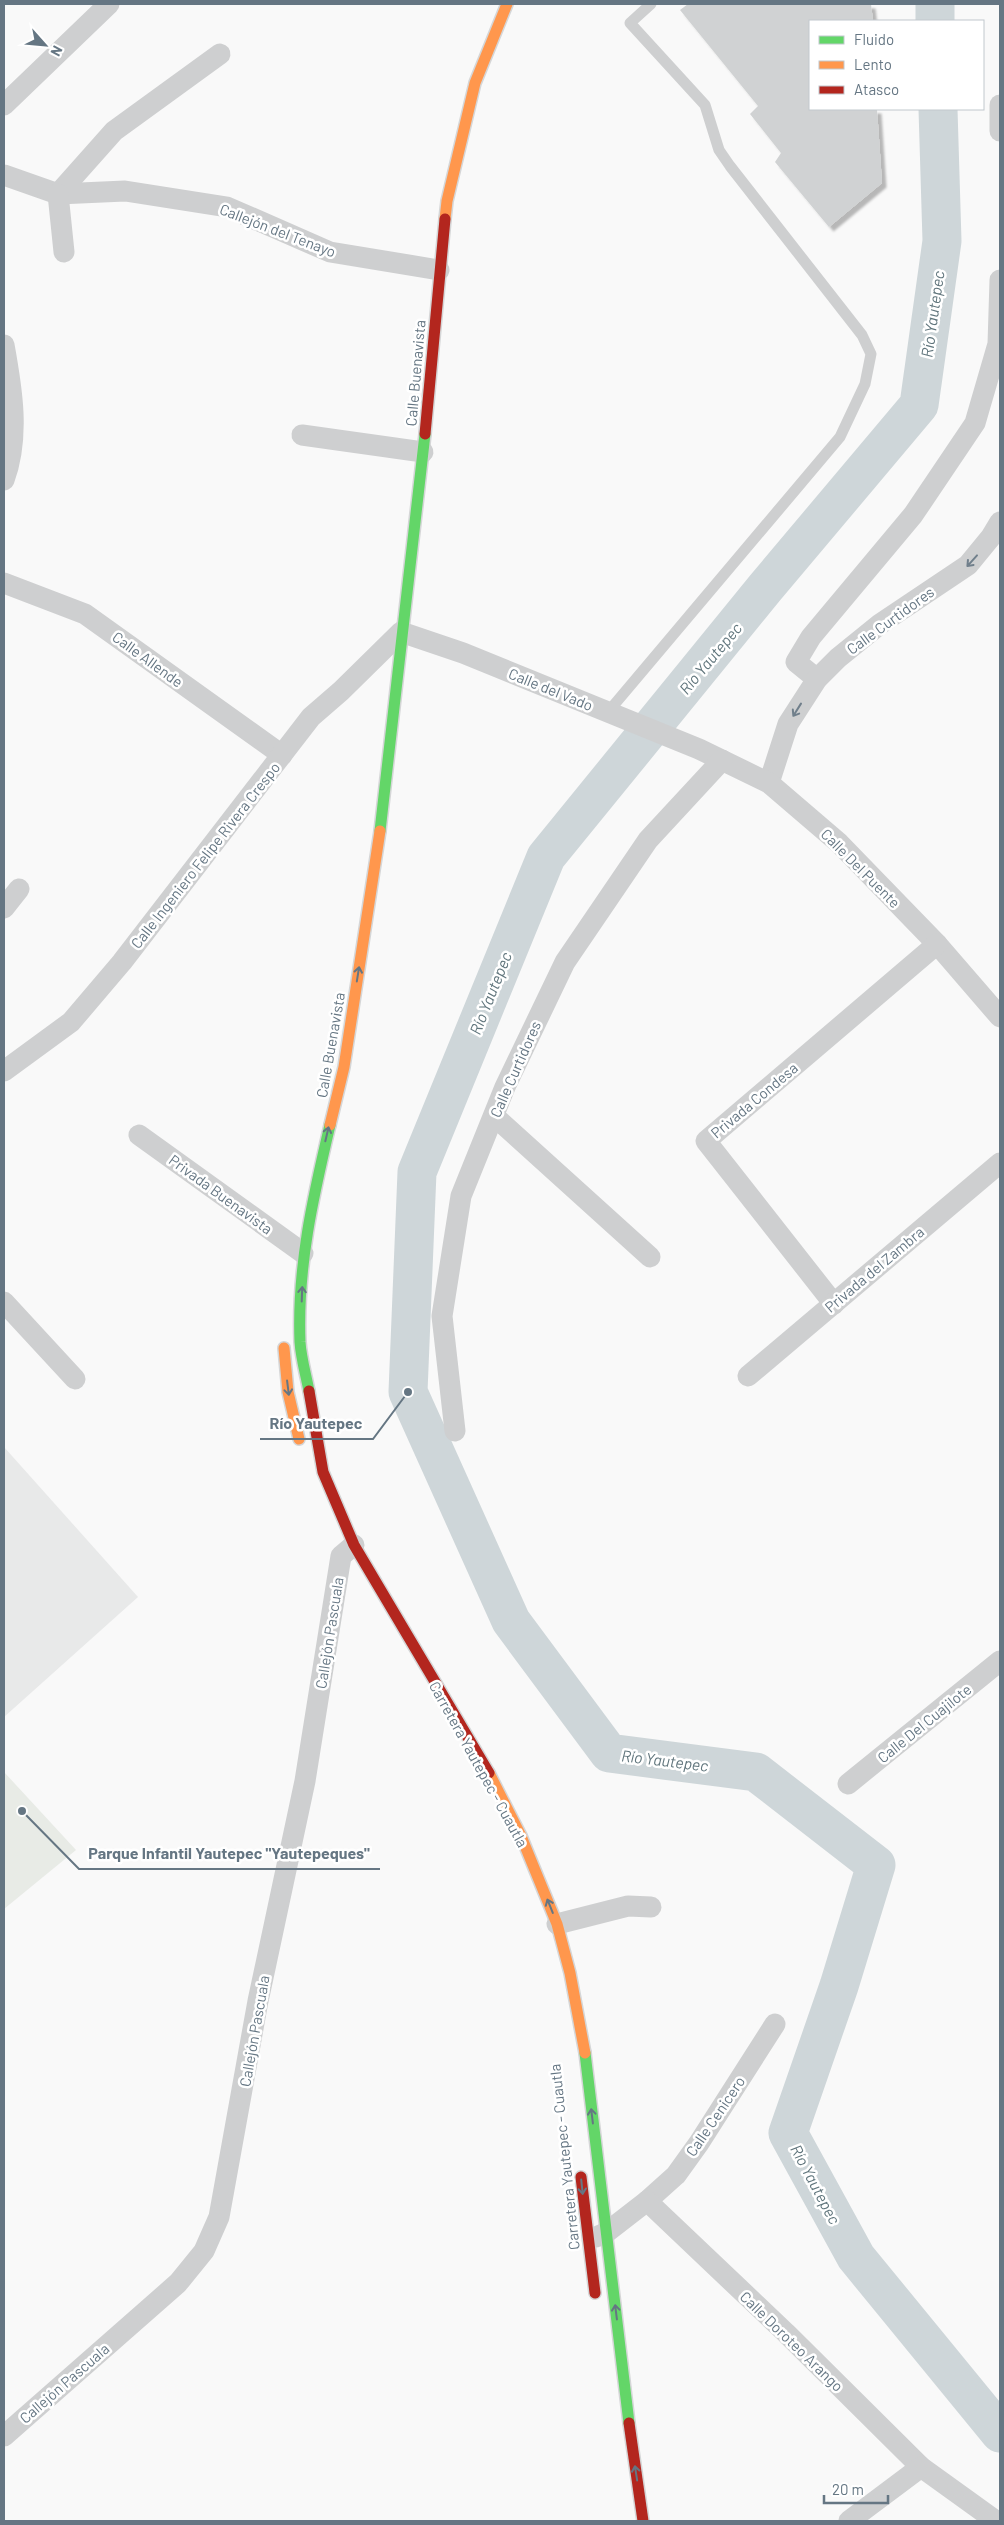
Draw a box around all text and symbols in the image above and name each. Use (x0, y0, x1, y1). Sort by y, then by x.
north arrow (20, 20, 70, 70)
legend (809, 20, 984, 110)
text: Fluido (854, 30, 894, 48)
text: N (47, 43, 67, 59)
text: Lento (854, 55, 892, 73)
text: Atasco (854, 80, 899, 98)
street label: Callejón del Tenayo (217, 200, 339, 260)
water label: Río Yautepec (917, 269, 947, 359)
street label: Calle Buenavista (401, 319, 429, 427)
one-way arrow (966, 554, 977, 567)
street label: Calle Curtidores (843, 582, 937, 658)
water label: Río Yautepec (675, 618, 745, 698)
street label: Calle Allende (109, 627, 187, 691)
street label: Calle del Vado (506, 664, 596, 714)
one-way arrow (792, 703, 802, 717)
street label: Calle Ingeniero Felipe Rivera Crespo (127, 758, 283, 952)
street label: Calle Del Puente (818, 825, 904, 911)
water label: Río Yautepec (465, 949, 515, 1037)
one-way arrow (353, 967, 363, 983)
street label: Calle Buenavista (312, 991, 348, 1099)
street label: Calle Curtidores (486, 1018, 544, 1120)
street label: Privada Condesa (707, 1058, 801, 1142)
one-way arrow (323, 1127, 333, 1143)
street label: Privada Buenavista (166, 1150, 276, 1238)
street label: Privada del Zambra (821, 1222, 927, 1316)
one-way arrow (297, 1286, 306, 1302)
one-way arrow (283, 1379, 293, 1395)
callout: Río Yautepec (260, 1408, 373, 1439)
text: Río Yautepec (270, 1413, 363, 1432)
street label: Callejón Pascuala (311, 1576, 347, 1690)
street label: Carretera Yautepec - Cuautla (426, 1678, 532, 1850)
street label: Calle Del Cuajilote (874, 1680, 974, 1766)
water label: Río Yautepec (620, 1745, 710, 1775)
callout: Parque Infantil Yautepec "Yautepeques" (79, 1838, 380, 1869)
text: Parque Infantil Yautepec "Yautepeques" (88, 1843, 370, 1862)
one-way arrow (544, 1899, 554, 1914)
street label: Callejón Pascuala (235, 1974, 273, 2088)
street label: Carretera Yautepec - Cuautla (545, 2063, 583, 2251)
street label: Calle Cenicero (682, 2072, 748, 2160)
one-way arrow (587, 2108, 597, 2124)
water label: Río Yautepec (787, 2141, 845, 2227)
one-way arrow (577, 2178, 587, 2194)
street label: Calle Doroteo Arango (737, 2287, 847, 2395)
one-way arrow (611, 2304, 621, 2320)
street label: Callejón Pascuala (16, 2339, 112, 2427)
one-way arrow (631, 2465, 641, 2481)
scale bar (824, 2472, 888, 2504)
text: 20 m (832, 2480, 864, 2498)

